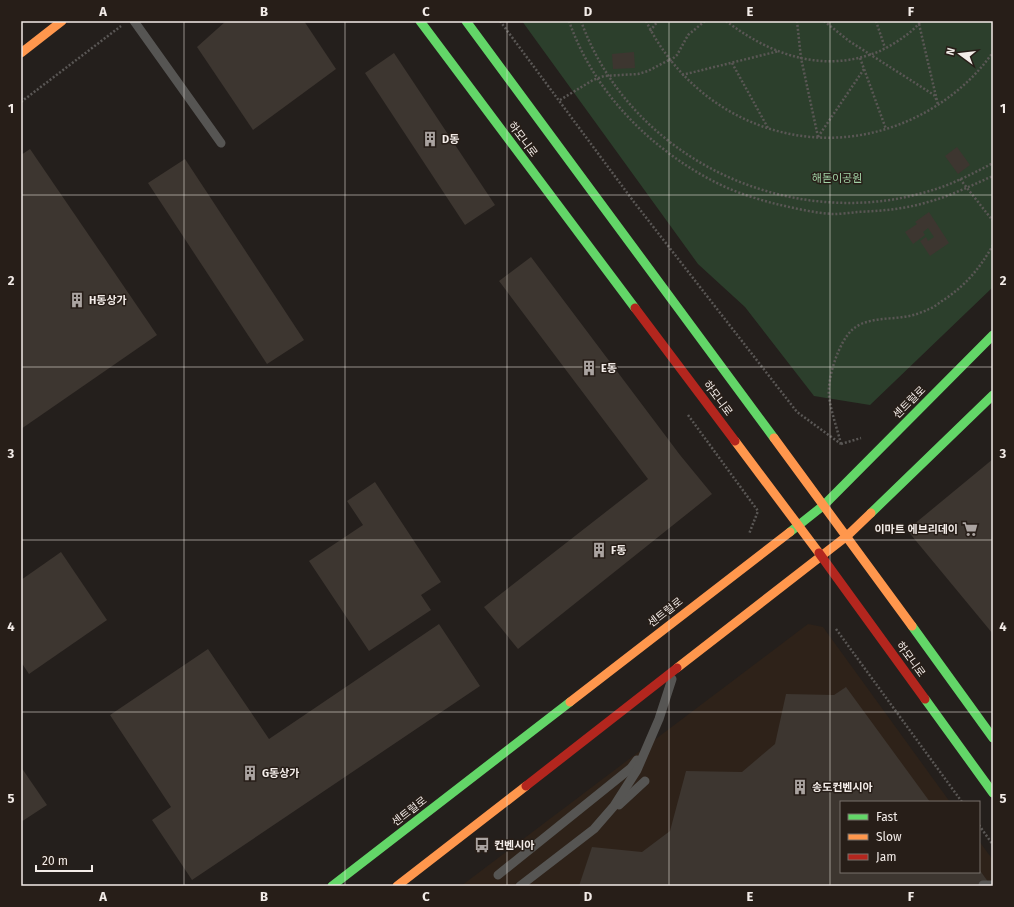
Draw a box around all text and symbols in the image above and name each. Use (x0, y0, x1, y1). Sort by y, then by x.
text: A (98, 4, 107, 19)
text: B (260, 4, 268, 19)
text: C (422, 4, 430, 19)
text: D (584, 4, 593, 19)
text: E (747, 4, 754, 19)
text: F (908, 4, 915, 19)
north arrow (940, 34, 980, 74)
text: N (944, 46, 958, 57)
text: 1 (8, 101, 14, 116)
text: 1 (1000, 101, 1006, 116)
street label: 하모니로 (505, 119, 540, 159)
building icon: D동 (421, 130, 439, 148)
place label: D동 (442, 133, 459, 146)
park label: 해돋이공원 (812, 172, 862, 185)
text: 2 (8, 273, 15, 288)
text: 2 (1000, 273, 1007, 288)
building icon: H동상가 (68, 291, 86, 309)
place label: H동상가 (89, 294, 127, 307)
building icon: E동 (580, 359, 598, 377)
place label: E동 (601, 362, 617, 375)
street label: 하모니로 (700, 378, 735, 418)
street label: 센트럴로 (890, 383, 928, 421)
text: 3 (7, 446, 15, 461)
text: 3 (999, 446, 1007, 461)
supermarket icon: 이마트 에브리데이 (961, 520, 979, 538)
place label: 이마트 에브리데이 (874, 523, 958, 536)
building icon: F동 (590, 541, 608, 559)
place label: F동 (611, 544, 626, 557)
street label: 센트럴로 (645, 595, 685, 630)
text: 4 (7, 619, 15, 634)
text: 4 (999, 619, 1007, 634)
street label: 하모니로 (893, 639, 928, 679)
building icon: G동상가 (241, 764, 259, 782)
place label: G동상가 (262, 767, 299, 780)
building icon: 송도컨벤시아 (791, 778, 809, 796)
place label: 송도컨벤시아 (812, 781, 873, 794)
text: 5 (8, 791, 15, 806)
text: 5 (1000, 791, 1007, 806)
street label: 센트럴로 (389, 794, 429, 829)
legend (840, 801, 980, 873)
text: Fast (876, 810, 898, 824)
text: Slow (876, 830, 902, 844)
bus stop icon: 컨벤시아 (473, 836, 491, 854)
place label: 컨벤시아 (494, 839, 534, 852)
scale bar (36, 847, 92, 873)
text: Jam (876, 850, 896, 864)
text: 20 m (42, 854, 68, 868)
text: A (98, 889, 107, 904)
text: B (260, 889, 268, 904)
text: C (422, 889, 430, 904)
text: D (584, 889, 593, 904)
text: E (747, 889, 754, 904)
text: F (908, 889, 915, 904)

